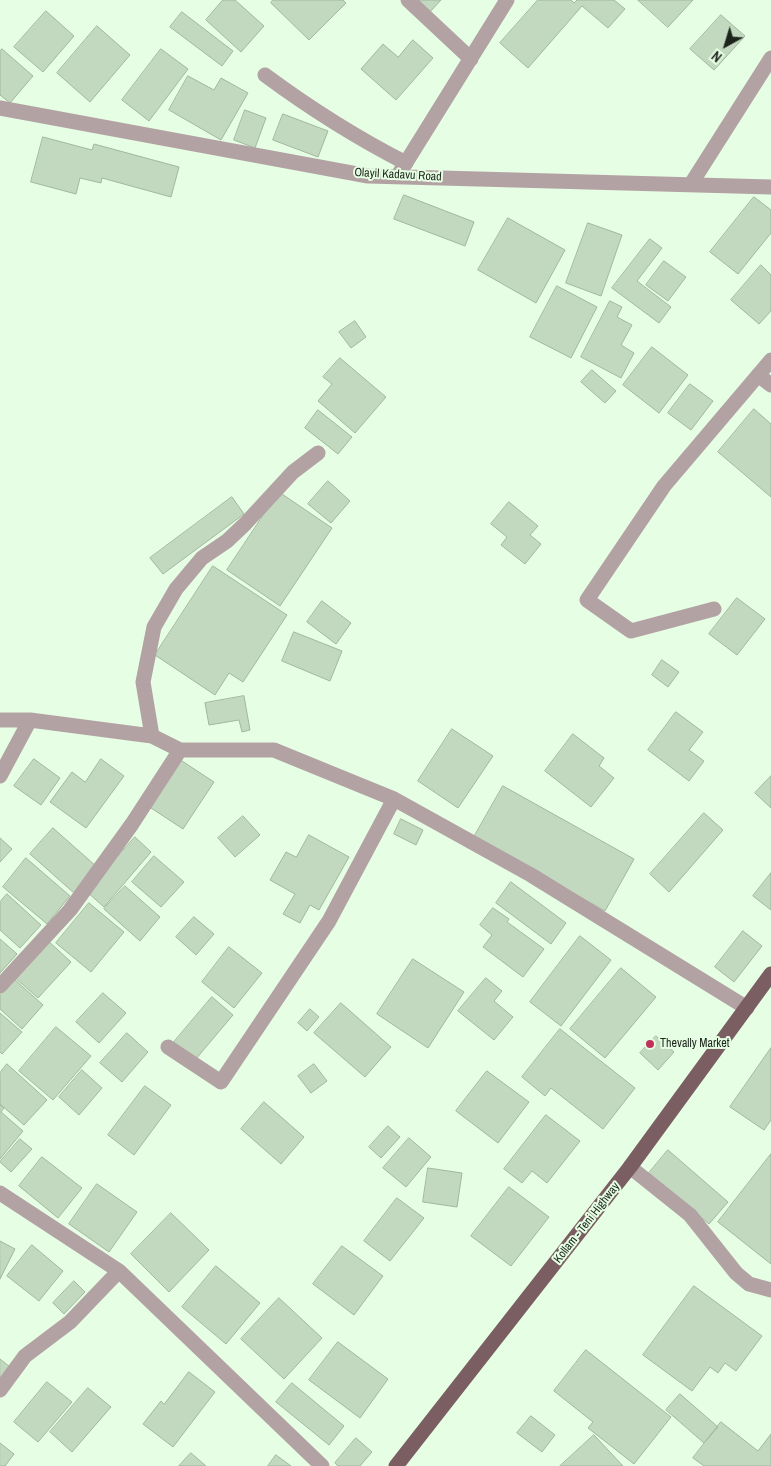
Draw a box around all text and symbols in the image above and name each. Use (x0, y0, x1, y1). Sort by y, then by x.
north arrow (701, 20, 751, 70)
text: N (708, 47, 725, 66)
street label: Olayil Kadavu Road (354, 166, 442, 184)
place label: Thevally Market (660, 1037, 729, 1051)
marker: Thevally Market (644, 1038, 656, 1050)
street label: Kollam - Teni Highway (551, 1180, 623, 1266)

